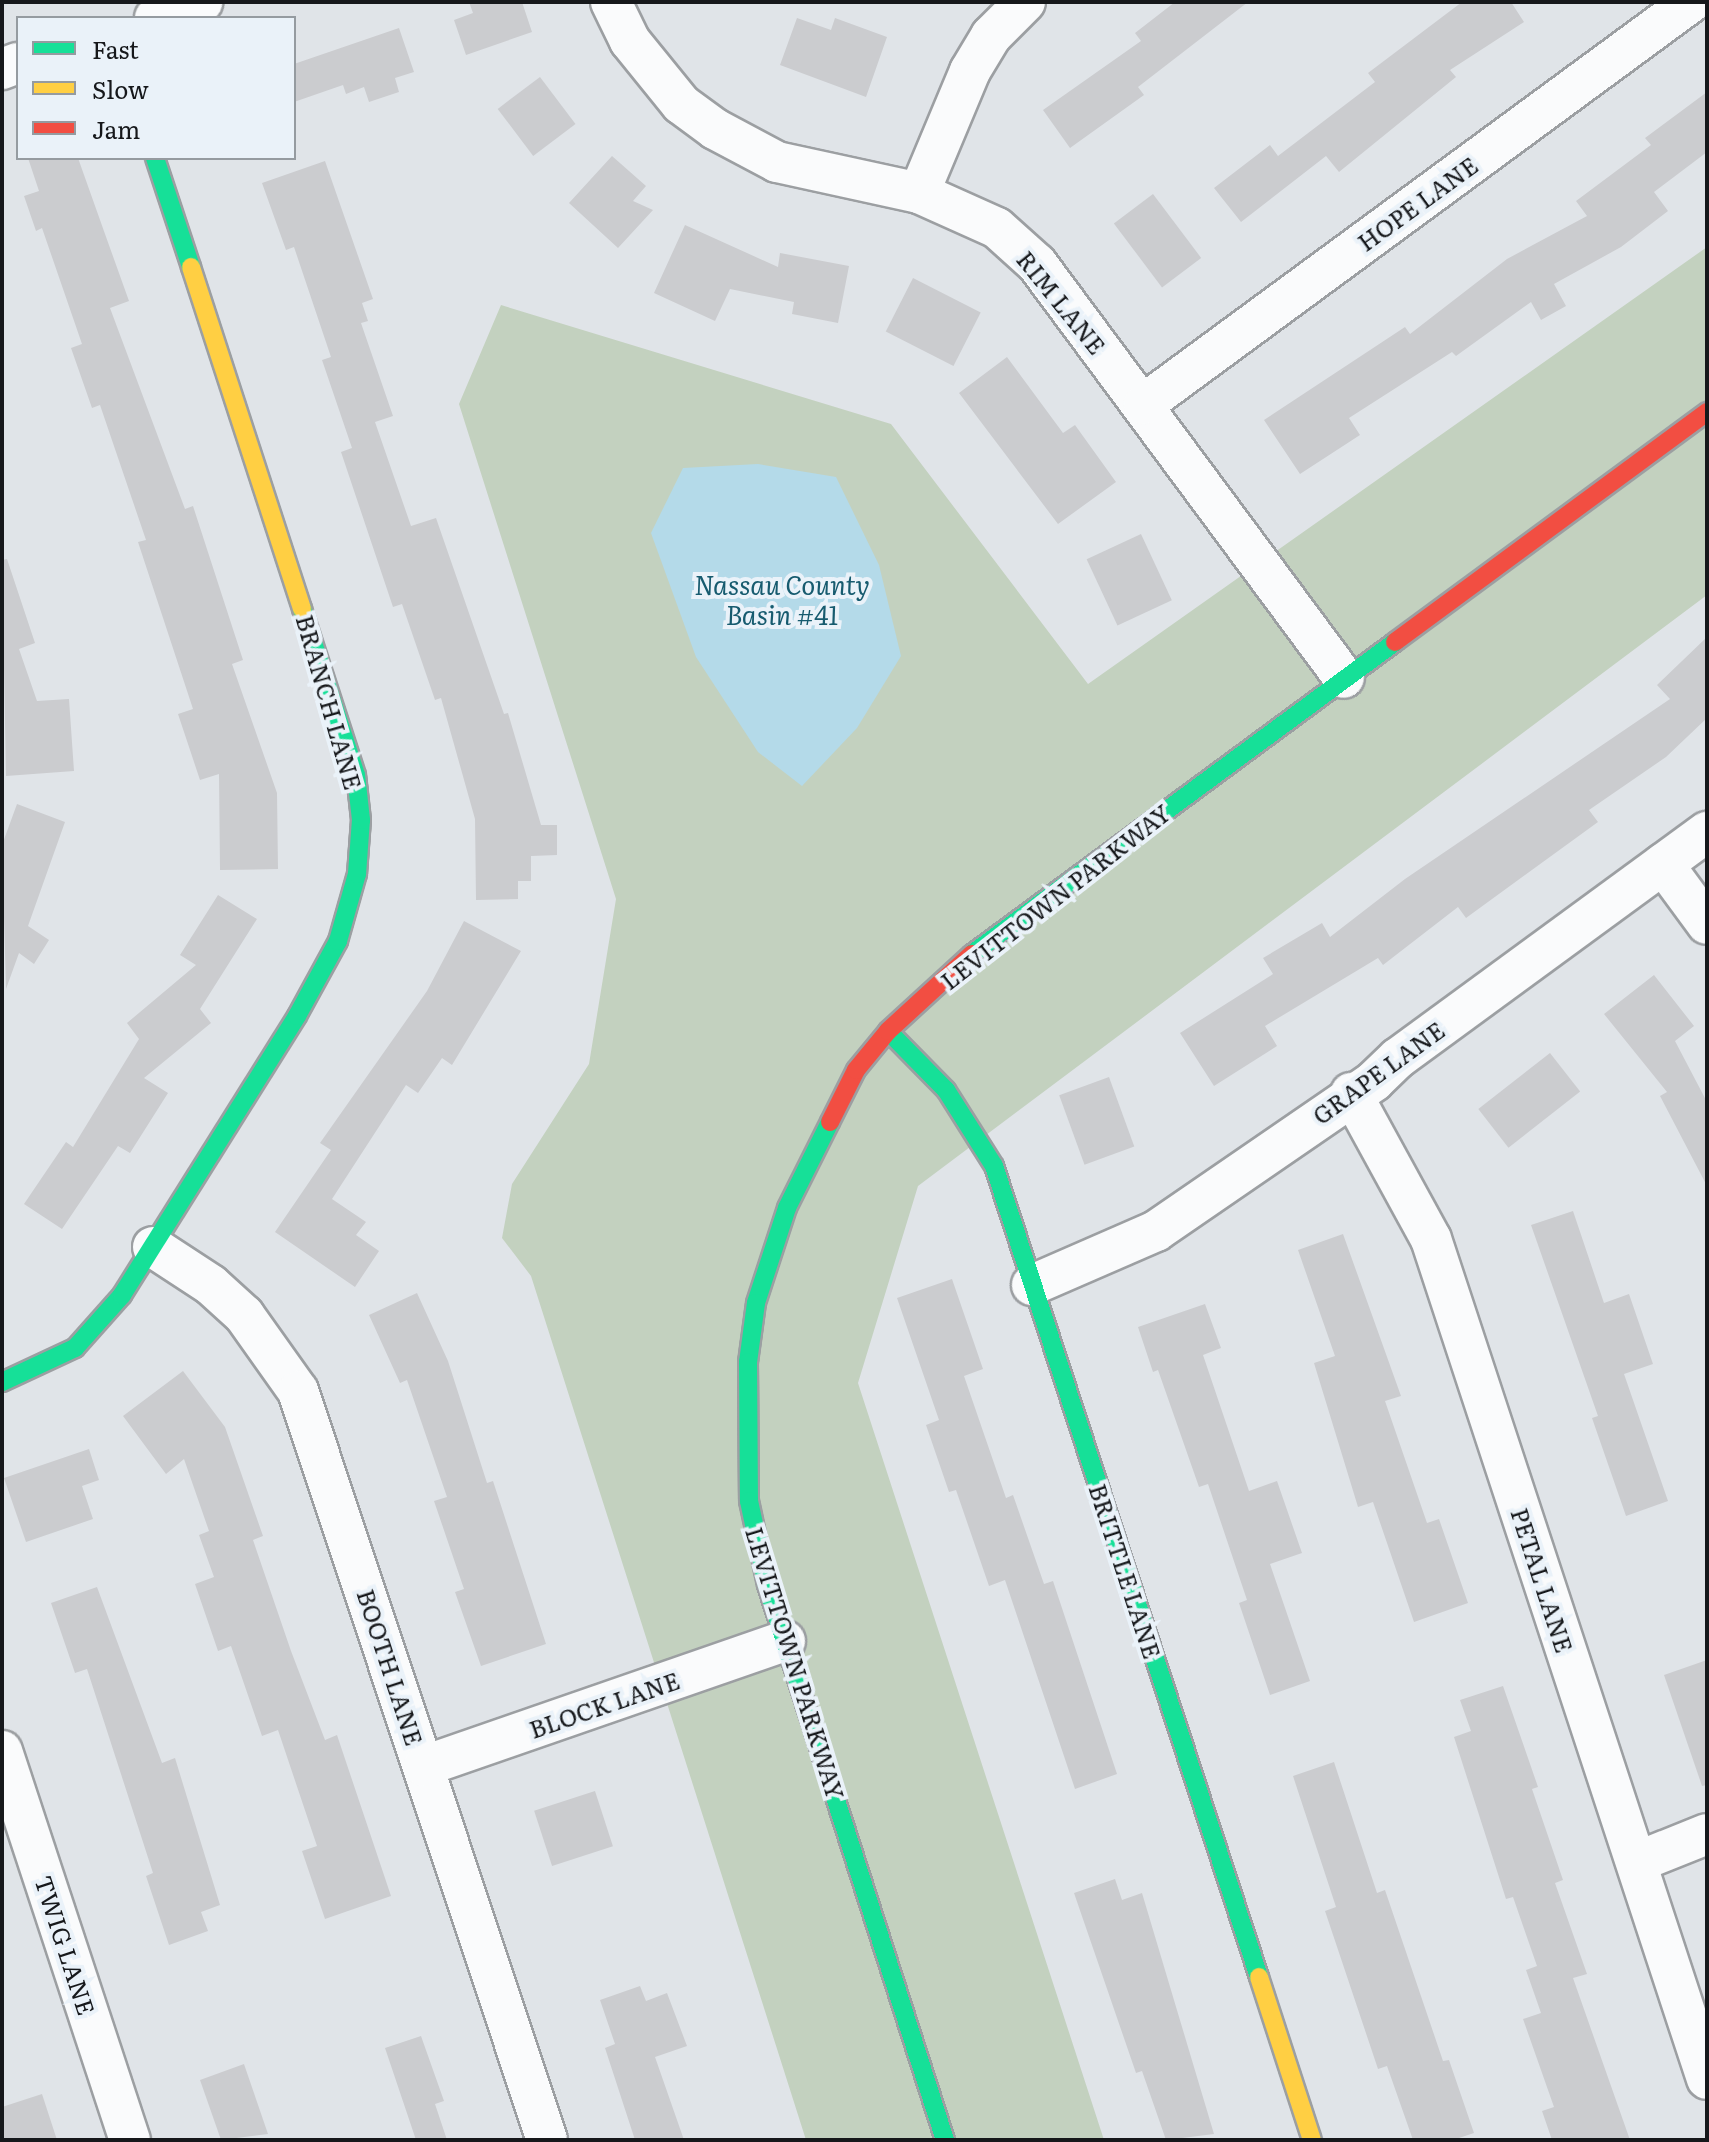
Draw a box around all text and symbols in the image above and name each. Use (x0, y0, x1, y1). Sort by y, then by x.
legend (16, 16, 296, 160)
text: Fast (92, 31, 139, 66)
text: Slow (92, 71, 149, 106)
text: Jam (92, 111, 140, 146)
street label: HOPE LANE (1351, 150, 1483, 256)
street label: RIM LANE (1012, 245, 1112, 359)
water label: Nassau County Basin #41 (694, 568, 870, 630)
street label: BRANCH LANE (291, 611, 369, 793)
street label: LEVITTOWN PARKWAY (934, 797, 1176, 995)
street label: GRAPE LANE (1306, 1015, 1450, 1129)
street label: BRITTLE LANE (1084, 1480, 1168, 1662)
street label: PETAL LANE (1506, 1504, 1580, 1656)
street label: LEVITTOWN PARKWAY (741, 1523, 851, 1803)
street label: BOOTH LANE (352, 1585, 430, 1749)
street label: BLOCK LANE (525, 1665, 683, 1743)
street label: TWIG LANE (30, 1872, 102, 2018)

